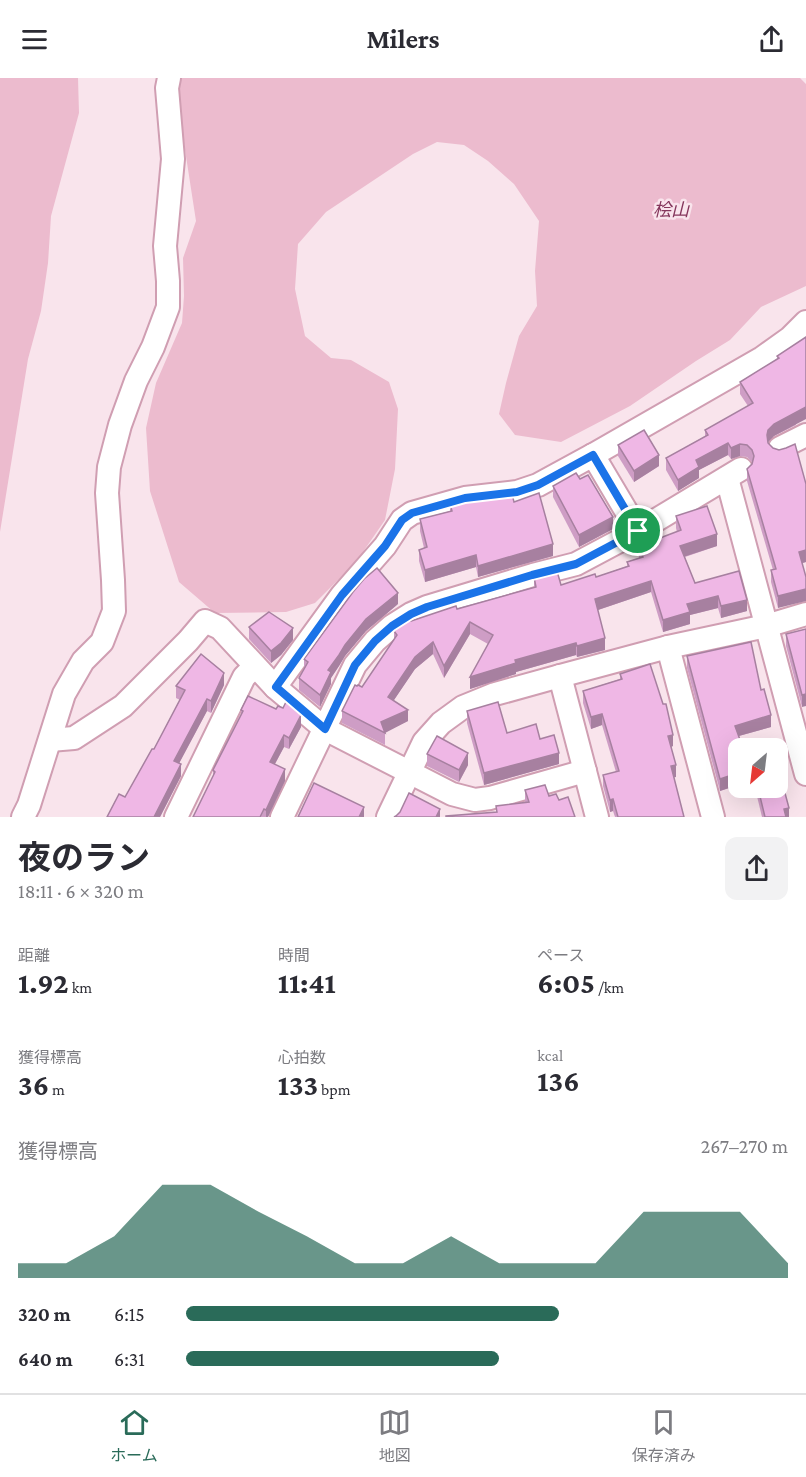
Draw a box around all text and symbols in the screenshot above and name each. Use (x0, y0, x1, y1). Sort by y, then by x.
icon: menu (18, 23, 51, 56)
icon: share (755, 23, 788, 56)
text: Milers (366, 24, 440, 54)
park label: 桧山 (653, 200, 690, 220)
pin (612, 505, 663, 556)
icon: arrive (621, 514, 654, 547)
north arrow (728, 738, 788, 798)
map controls (728, 738, 788, 798)
button: share (725, 837, 788, 900)
text: 夜のラン (18, 839, 150, 876)
text: 18:11 · 6 × 320 m (18, 880, 144, 902)
text: 距離 (18, 947, 50, 964)
text: 時間 (278, 947, 310, 964)
text: ペース (537, 947, 585, 964)
text: 1.92 (18, 966, 69, 999)
text: 11:41 (278, 966, 336, 999)
text: 6:05 (537, 966, 595, 999)
text: km (69, 979, 92, 996)
text: /km (595, 979, 624, 996)
text: kcal (537, 1047, 563, 1064)
text: 獲得標高 (18, 1049, 82, 1066)
text: 心拍数 (278, 1049, 326, 1066)
text: 136 (537, 1064, 580, 1097)
text: 36 (18, 1068, 49, 1101)
text: 133 (278, 1068, 318, 1101)
text: m (49, 1081, 65, 1098)
text: bpm (318, 1081, 351, 1098)
text: 267–270 m (701, 1135, 788, 1157)
text: 獲得標高 (18, 1140, 98, 1162)
text: 320 m (18, 1303, 71, 1325)
text: 6:15 (114, 1303, 145, 1325)
text: 640 m (18, 1348, 73, 1370)
text: 6:31 (114, 1348, 145, 1370)
tab: ホーム (110, 1406, 158, 1466)
tab: 地図 (378, 1406, 411, 1466)
tab: 保存済み (632, 1406, 696, 1466)

